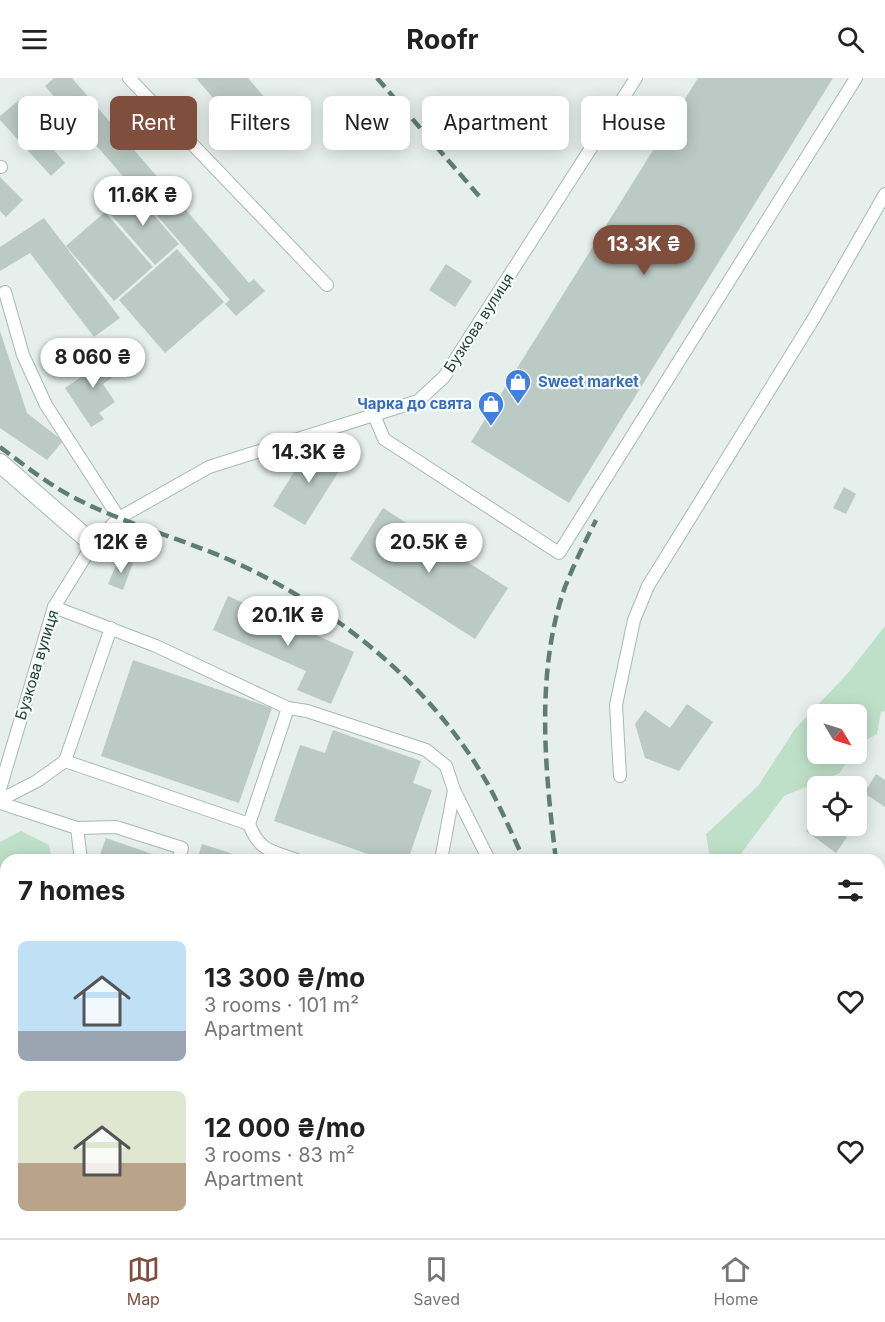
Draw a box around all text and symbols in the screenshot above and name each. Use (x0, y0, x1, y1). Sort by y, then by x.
icon: menu (18, 23, 51, 56)
text: Roofr (406, 23, 479, 56)
icon: search (834, 23, 867, 56)
chip: Buy (18, 96, 98, 150)
chip: Rent (110, 96, 197, 150)
chip: Filters (209, 96, 311, 150)
chip: New (323, 96, 410, 150)
chip: Apartment (422, 96, 569, 150)
chip: House (581, 96, 687, 150)
pin: 11.6K ₴ (88, 176, 198, 227)
text: 11.6K ₴ (108, 183, 178, 207)
pin: 13.3K ₴ (589, 225, 699, 276)
text: 13.3K ₴ (607, 232, 681, 256)
street label: Бузкова вулиця (440, 270, 518, 376)
pin: 8 060 ₴ (38, 338, 148, 389)
text: 8 060 ₴ (54, 345, 132, 369)
shop icon: Sweet market (503, 367, 533, 405)
place label: Sweet market (538, 372, 639, 391)
shop icon: Чарка до свята (476, 389, 506, 427)
place label: Чарка до свята (357, 394, 472, 413)
pin: 14.3K ₴ (254, 433, 364, 484)
text: 14.3K ₴ (272, 440, 346, 464)
pin: 12K ₴ (79, 523, 163, 574)
pin: 20.5K ₴ (374, 523, 484, 574)
text: 12K ₴ (93, 530, 149, 554)
text: 20.5K ₴ (390, 530, 468, 554)
pin: 20.1K ₴ (233, 596, 343, 647)
text: 20.1K ₴ (252, 603, 324, 627)
street label: Бузкова вулиця (11, 607, 62, 722)
north arrow (807, 704, 867, 764)
map controls (807, 704, 867, 836)
button: locate (807, 776, 867, 836)
icon: filters (834, 874, 867, 907)
text: 7 homes (18, 875, 125, 906)
text: 13 300 ₴/mo (204, 962, 365, 993)
icon: home (66, 965, 138, 1037)
icon: heart (834, 985, 867, 1018)
text: 3 rooms · 101 m² (204, 993, 359, 1017)
text: Apartment (204, 1017, 303, 1041)
text: 12 000 ₴/mo (204, 1112, 365, 1143)
icon: home (66, 1115, 138, 1187)
icon: heart (834, 1135, 867, 1168)
text: 3 rooms · 83 m² (204, 1143, 355, 1167)
text: Apartment (204, 1167, 303, 1191)
tab: Map (127, 1253, 160, 1309)
tab: Saved (413, 1253, 460, 1309)
tab: Home (713, 1253, 758, 1309)

